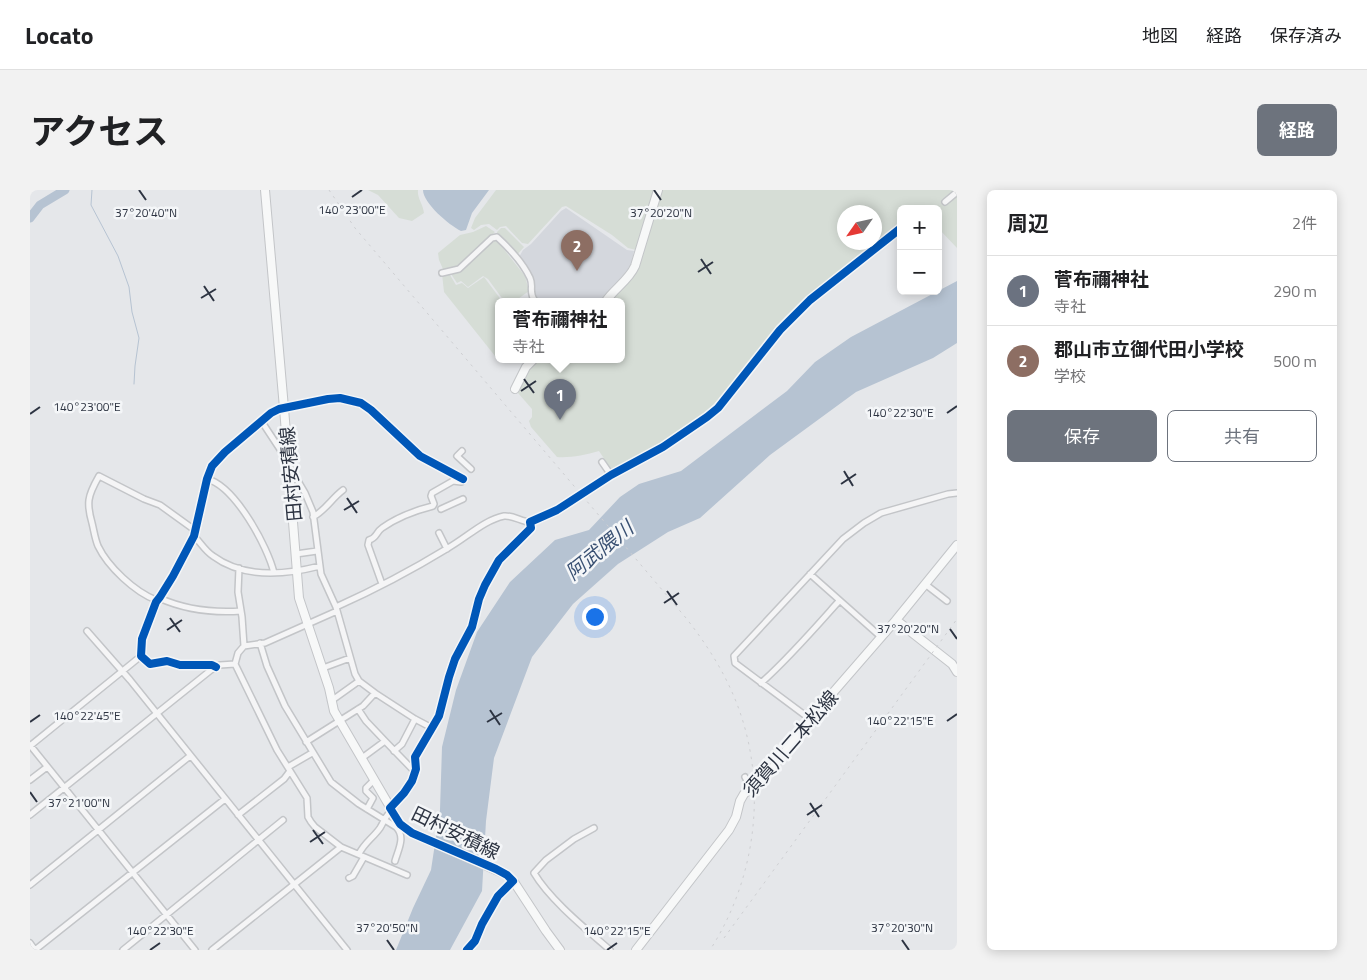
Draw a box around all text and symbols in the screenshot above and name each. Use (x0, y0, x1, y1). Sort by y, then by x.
text: Locato (25, 17, 94, 53)
text: 地図 (1142, 22, 1178, 49)
text: 経路 (1206, 22, 1242, 49)
text: 保存済み (1270, 22, 1342, 49)
text: アクセス (30, 104, 168, 158)
button: 経路 (1257, 104, 1337, 156)
text: 140°23'00"E (318, 200, 386, 219)
text: 37°20'40"N (115, 203, 177, 222)
text: 37°20'20"N (630, 203, 692, 222)
north arrow (837, 205, 882, 250)
map controls (897, 205, 942, 295)
button: + (897, 205, 942, 250)
text: 周辺 (1007, 207, 1049, 239)
text: 2件 (1292, 211, 1317, 235)
pin: 2 (561, 230, 593, 271)
button: − (897, 250, 942, 295)
text: 菅布禰神社 (1054, 264, 1149, 293)
text: 1 (1019, 279, 1027, 303)
text: 290 m (1273, 279, 1317, 303)
text: 寺社 (1054, 294, 1086, 318)
popup (495, 298, 625, 363)
text: 菅布禰神社 (512, 304, 608, 333)
text: 寺社 (512, 334, 545, 358)
text: 郡山市立御代田小学校 (1054, 334, 1244, 363)
text: 2 (1019, 349, 1027, 373)
text: 500 m (1273, 349, 1317, 373)
text: 学校 (1054, 364, 1086, 388)
pin: 1 (544, 379, 576, 420)
text: 140°23'00"E (53, 397, 121, 416)
text: 140°22'30"E (866, 403, 934, 422)
button: 保存 (1007, 410, 1157, 462)
button: 共有 (1167, 410, 1317, 462)
street label: 田村安積線 (271, 425, 309, 523)
water label: 阿武隈川 (558, 512, 641, 587)
your location (582, 604, 608, 630)
text: 37°20'20"N (877, 619, 939, 638)
street label: 須賀川二本松線 (735, 683, 845, 803)
text: 140°22'45"E (53, 706, 121, 725)
text: 140°22'15"E (866, 711, 934, 730)
text: 37°21'00"N (48, 793, 110, 812)
street label: 田村安積線 (407, 798, 505, 866)
text: 37°20'50"N (356, 918, 418, 937)
text: 37°20'30"N (871, 918, 933, 937)
text: 140°22'30"E (126, 921, 194, 940)
text: 140°22'15"E (583, 921, 651, 940)

